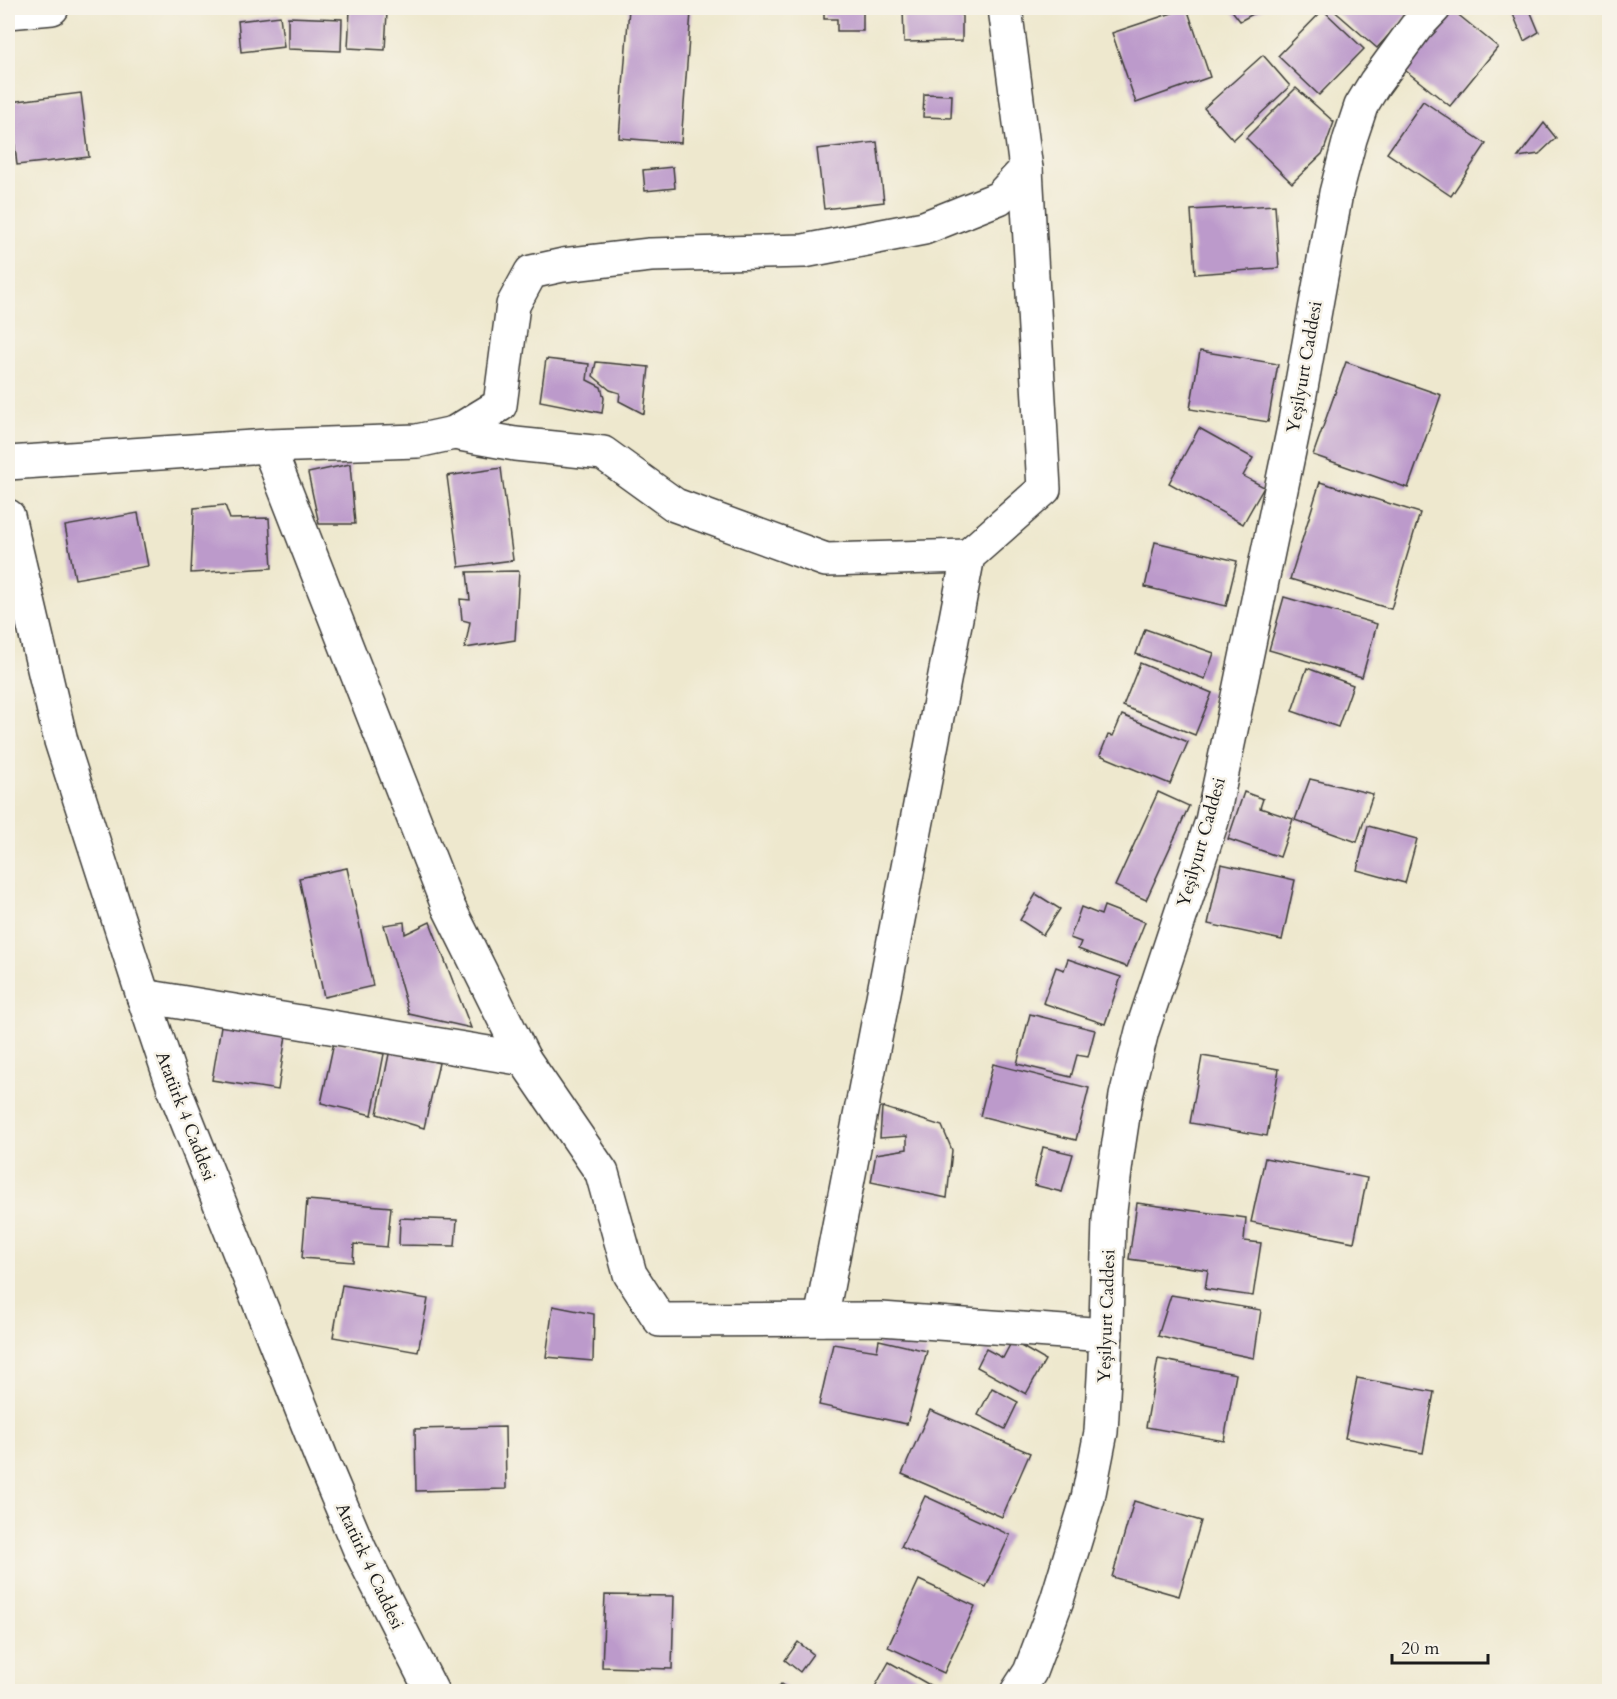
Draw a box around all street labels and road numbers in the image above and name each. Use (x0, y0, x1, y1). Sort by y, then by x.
street label: Yeşilyurt Caddesi (1281, 299, 1328, 435)
street label: Yeşilyurt Caddesi (1171, 774, 1232, 910)
street label: Atatürk 4 Caddesi (149, 1048, 222, 1185)
street label: Yeşilyurt Caddesi (1092, 1249, 1121, 1383)
street label: Atatürk 4 Caddesi (329, 1499, 410, 1634)

